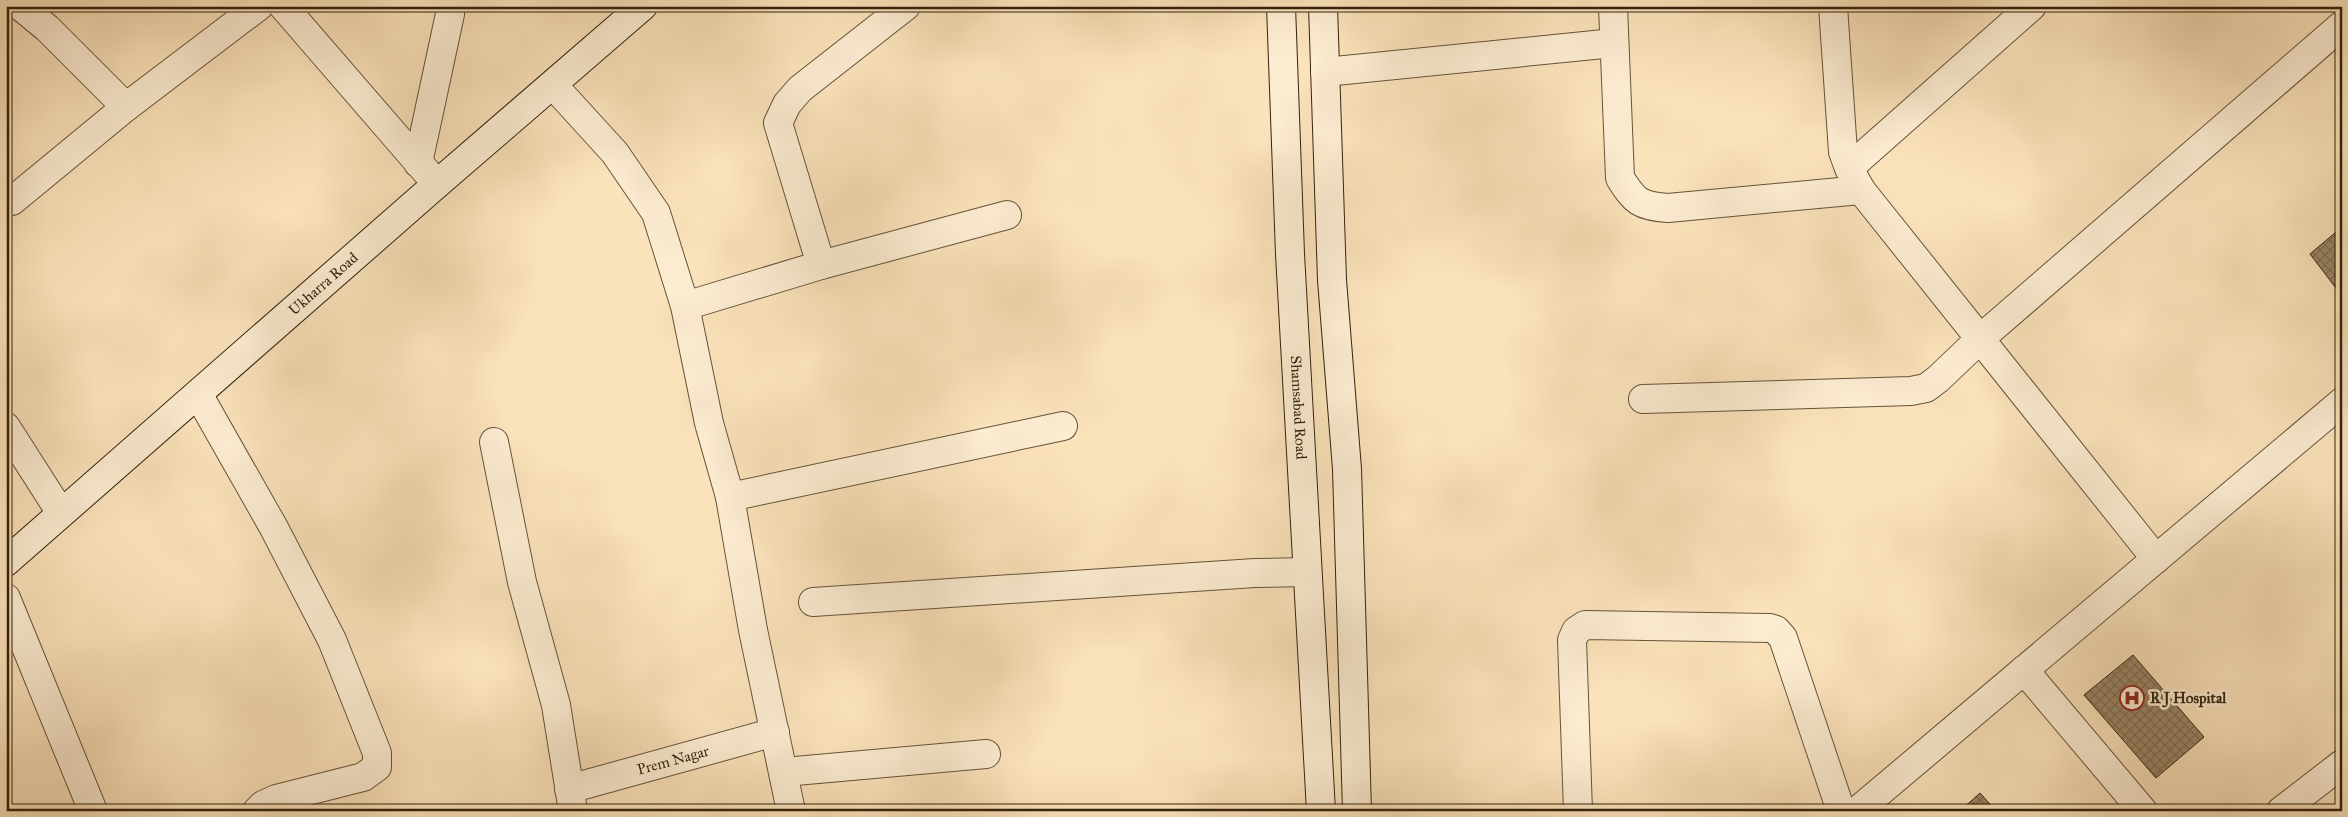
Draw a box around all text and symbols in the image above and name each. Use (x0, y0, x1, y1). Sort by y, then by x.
street label: Ukharra Road (285, 248, 362, 319)
street label: Shamsabad Road (1287, 355, 1310, 461)
hospital icon: R J Hospital (2119, 685, 2145, 711)
place label: R J Hospital (2150, 689, 2227, 708)
street label: Prem Nagar (635, 742, 711, 779)

